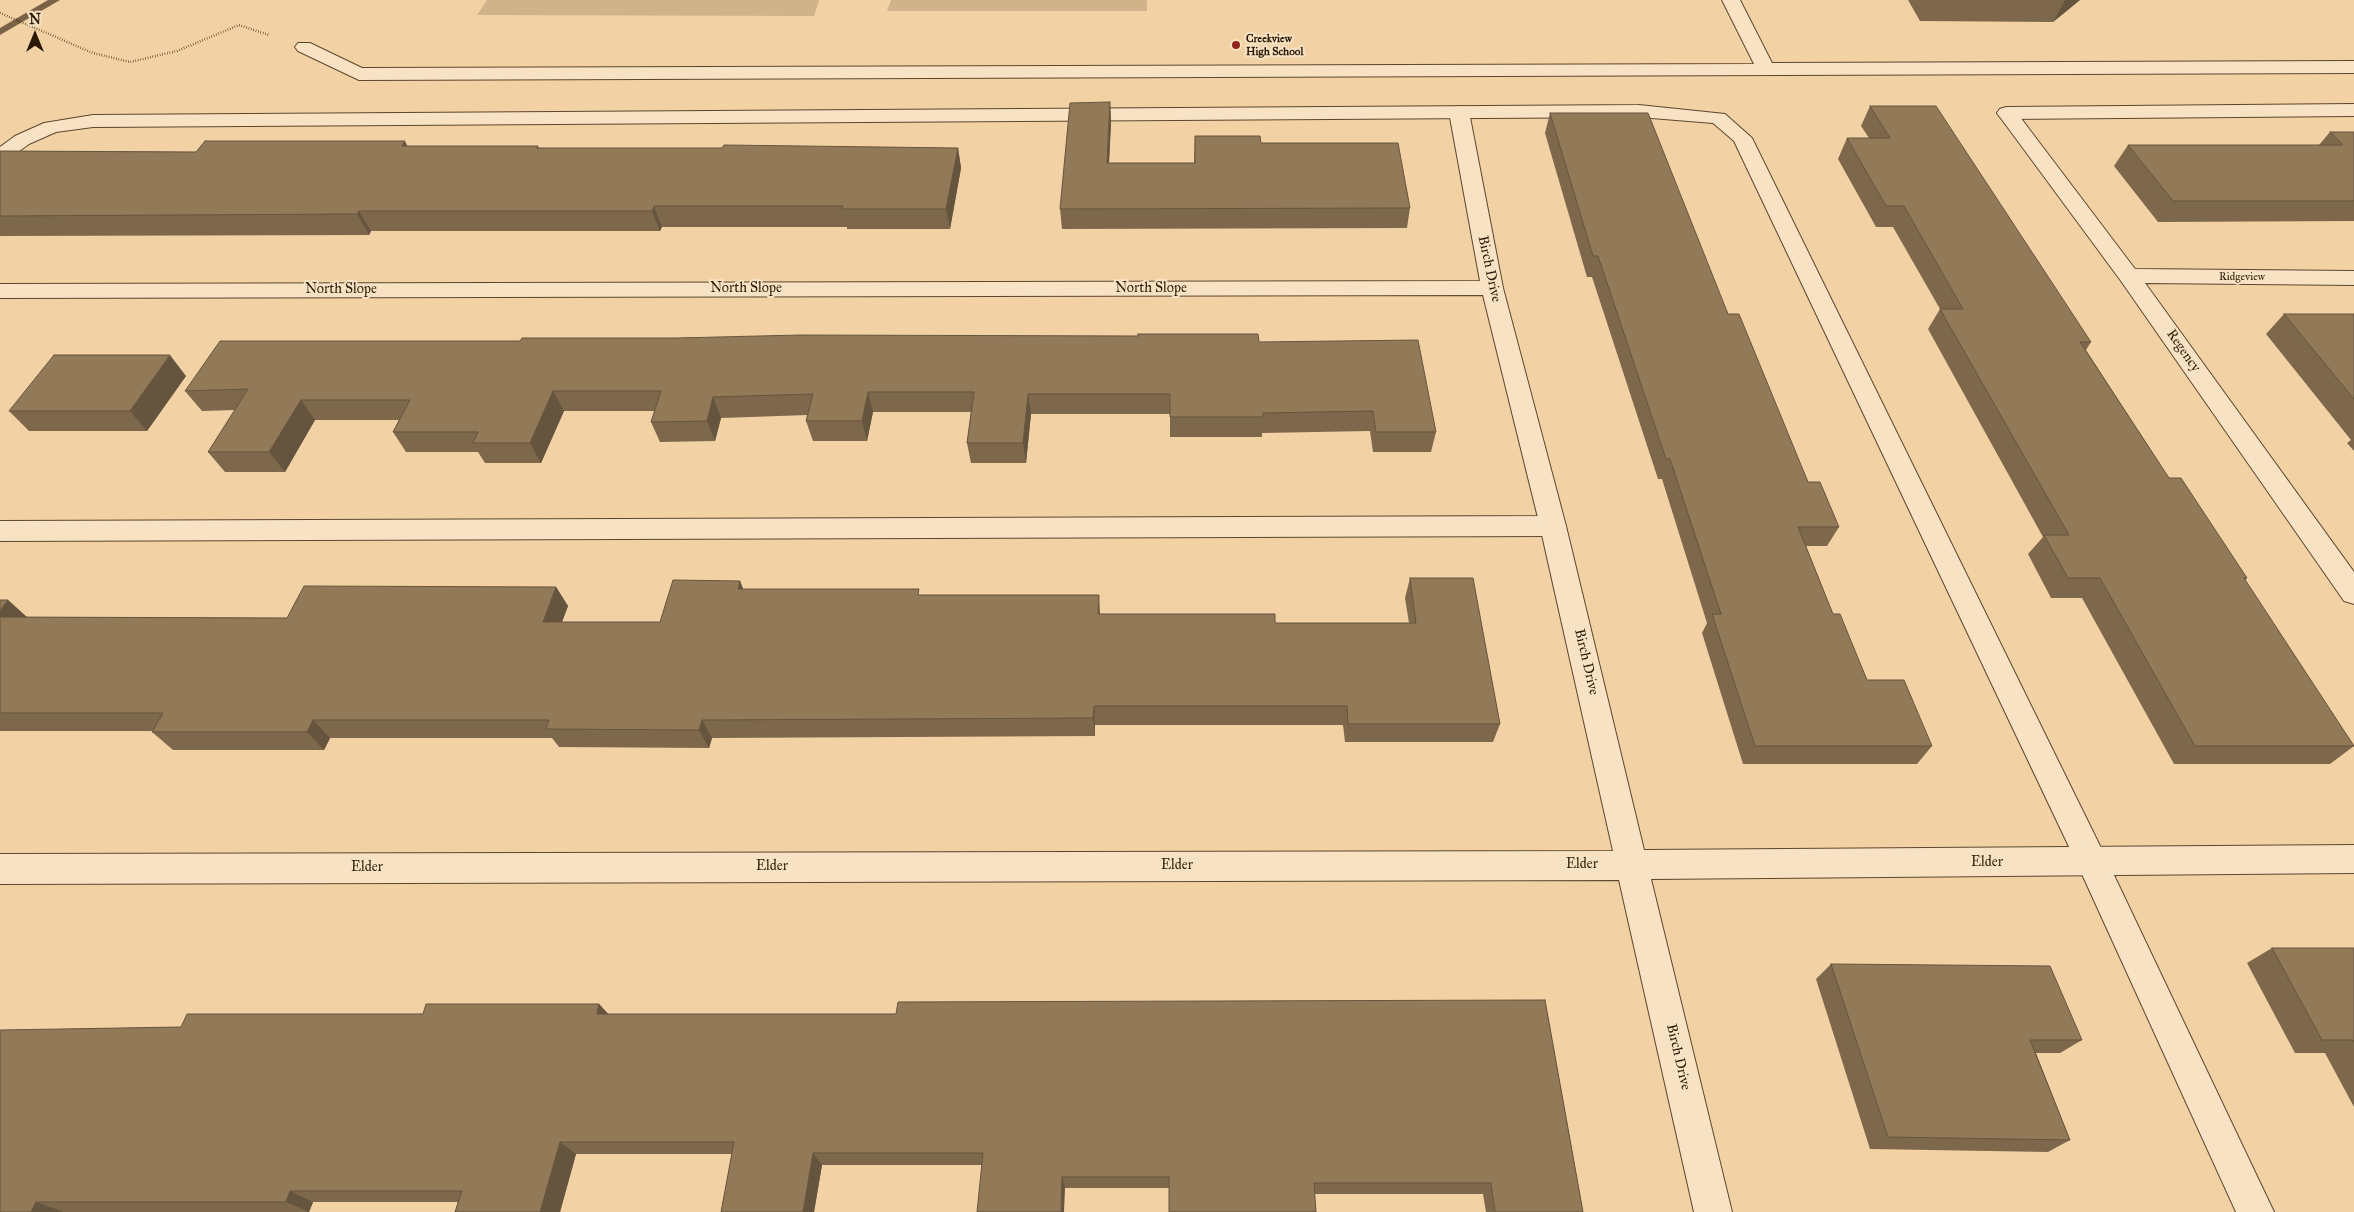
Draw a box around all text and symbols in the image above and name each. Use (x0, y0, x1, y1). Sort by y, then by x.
north arrow (10, 10, 60, 60)
text: N (29, 11, 41, 28)
place label: Creekview High School (1246, 32, 1303, 58)
marker: Creekview High School (1230, 39, 1242, 51)
street label: Birch Drive (1474, 234, 1504, 304)
street label: Ridgeview (2219, 270, 2265, 284)
street label: North Slope (710, 281, 782, 297)
street label: North Slope (1115, 281, 1187, 297)
street label: North Slope (305, 282, 377, 298)
street label: Regency (2162, 327, 2204, 375)
street label: Birch Drive (1570, 627, 1602, 697)
street label: Elder (1971, 855, 2003, 871)
street label: Elder (1566, 857, 1598, 873)
street label: Elder (1161, 858, 1193, 874)
street label: Elder (756, 859, 788, 875)
street label: Elder (351, 860, 383, 876)
street label: Birch Drive (1662, 1022, 1694, 1092)

